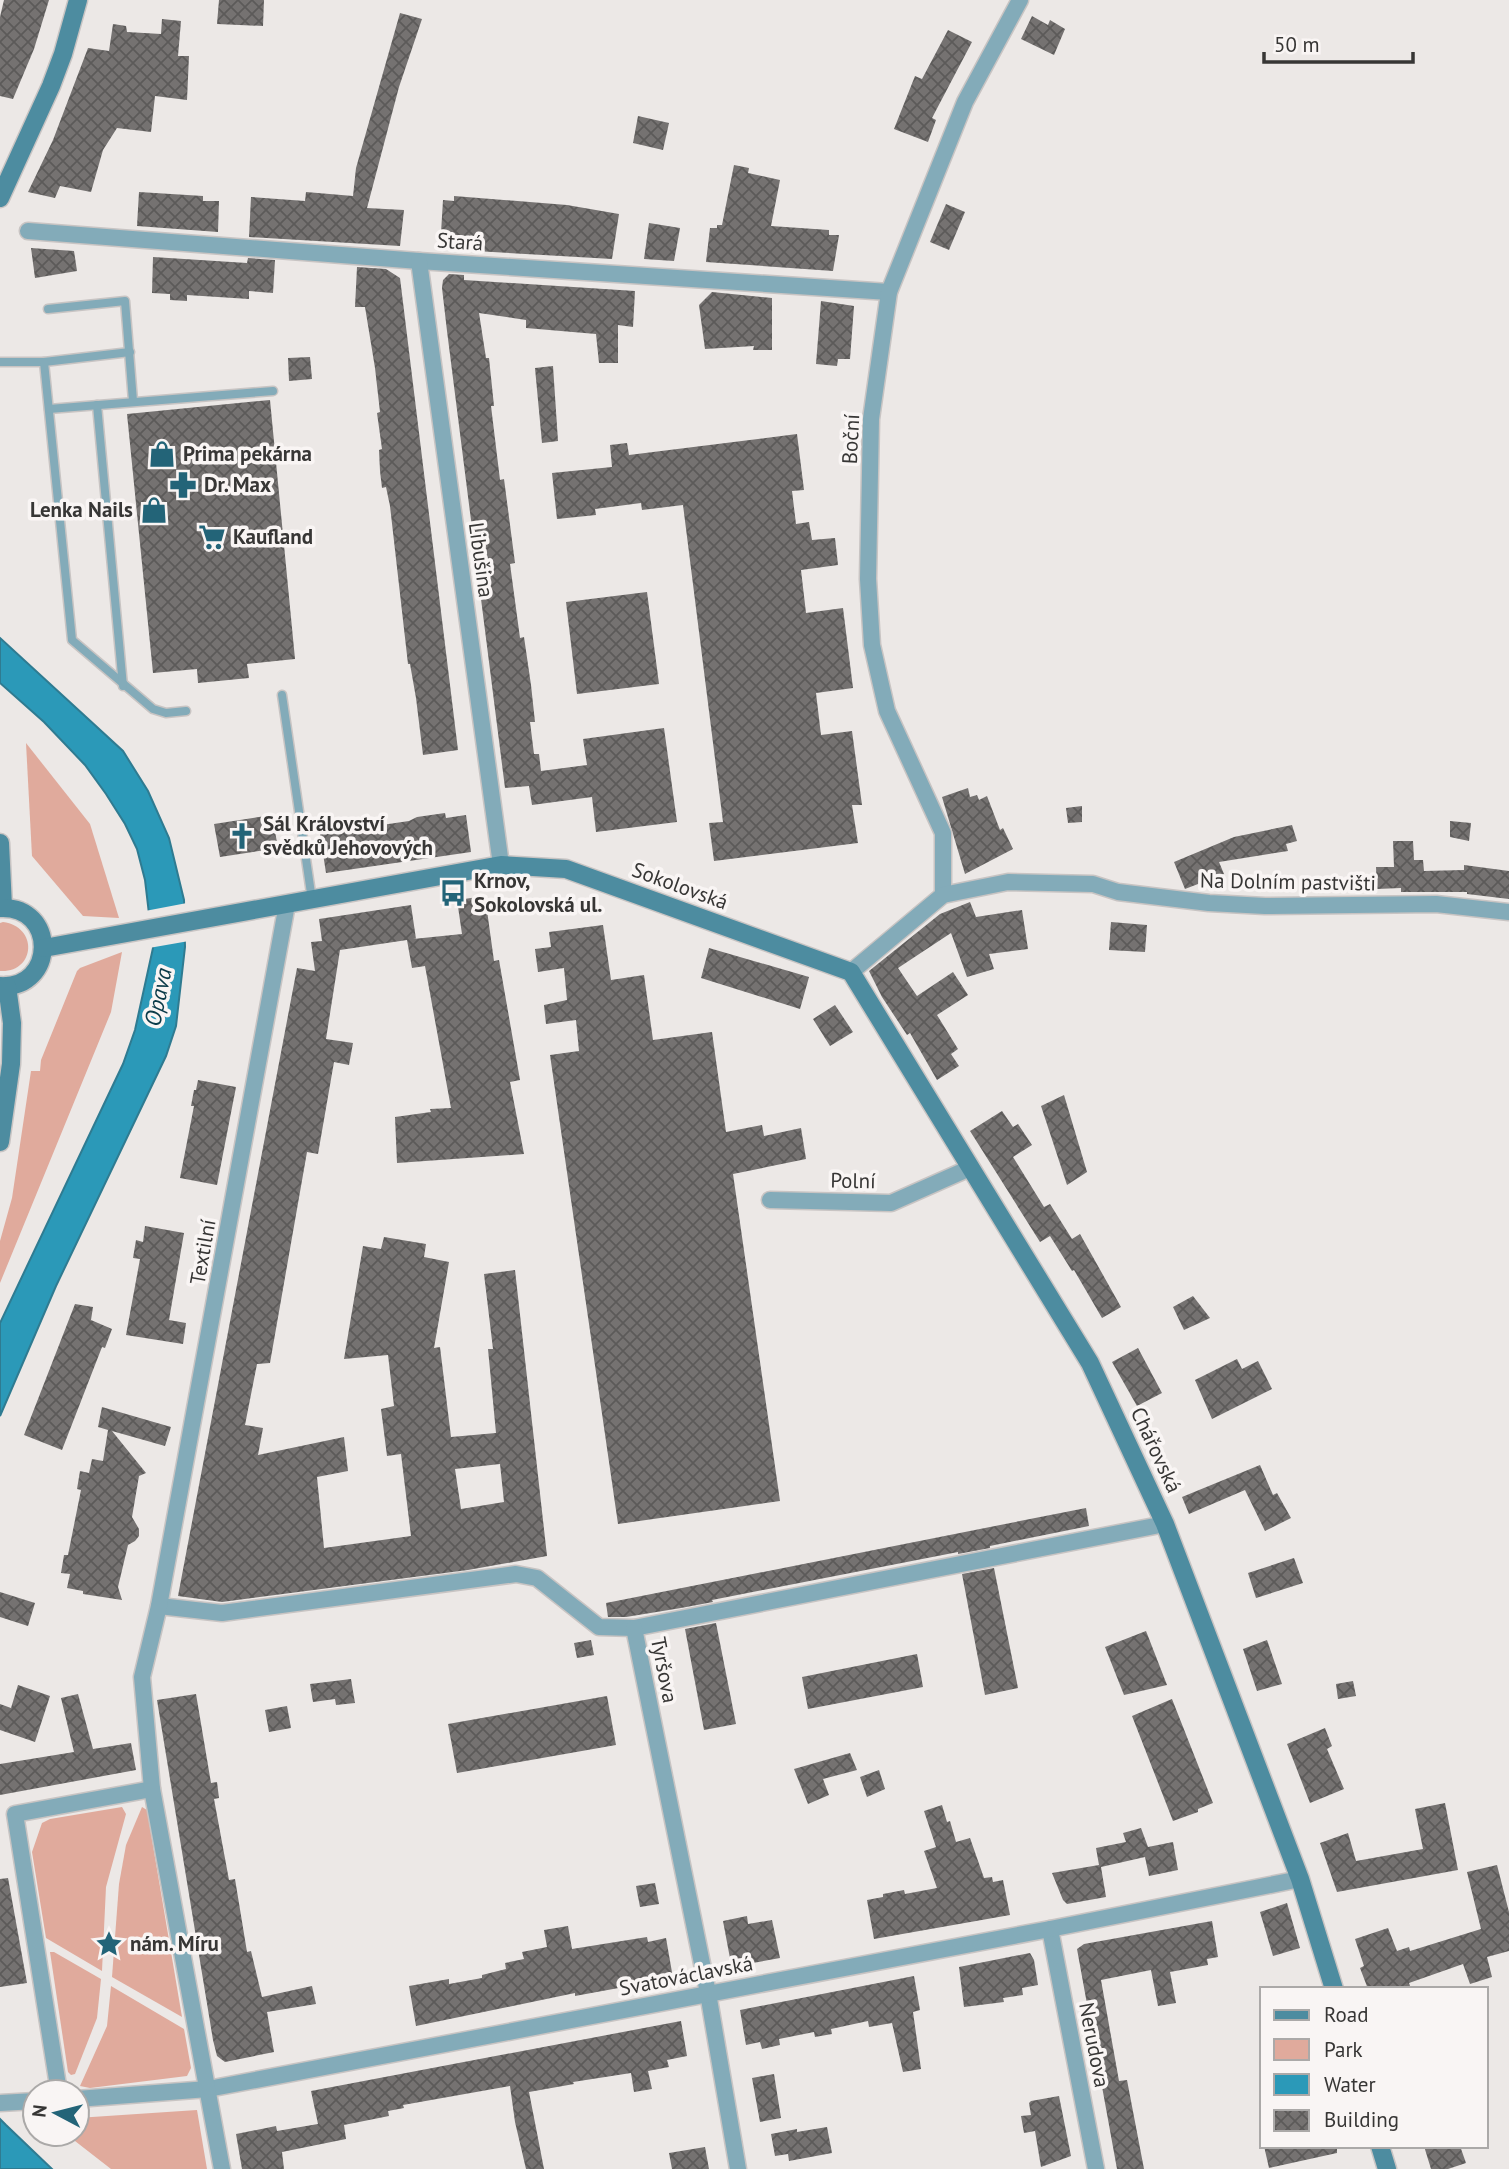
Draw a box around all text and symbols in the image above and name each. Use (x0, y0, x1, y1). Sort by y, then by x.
scale bar (1264, 21, 1413, 65)
text: 50 m (1274, 31, 1320, 58)
street label: Stará (436, 226, 484, 257)
street label: Boční (836, 413, 865, 465)
shop icon: Prima pekárna (147, 439, 177, 469)
place label: Prima pekárna (183, 440, 312, 467)
pharmacy icon: Dr. Max (168, 470, 198, 500)
place label: Dr. Max (204, 471, 271, 498)
shop icon: Lenka Nails (139, 495, 169, 525)
place label: Lenka Nails (30, 496, 133, 523)
street label: Libušina (463, 521, 500, 599)
supermarket icon: Kaufland (197, 522, 227, 552)
place label: Kaufland (233, 523, 313, 550)
place label: Sál Království svědků Jehovových (263, 810, 433, 861)
church icon: Sál Království svědků Jehovových (227, 821, 257, 851)
street label: Sokolovská (629, 856, 732, 915)
street label: Na Dolním pastvišti (1200, 866, 1376, 897)
place label: Krnov, Sokolovská ul. (474, 867, 603, 918)
bus stop icon: Krnov, Sokolovská ul. (438, 878, 468, 908)
water label: Opava (137, 965, 178, 1029)
street label: Polní (830, 1167, 876, 1194)
street label: Textilní (183, 1217, 222, 1287)
street label: Chářovská (1125, 1403, 1188, 1497)
street label: Tyršova (645, 1635, 684, 1705)
place icon: nám. Míru (94, 1929, 124, 1959)
place label: nám. Míru (130, 1930, 219, 1957)
street label: Svatováclavská (617, 1949, 755, 2002)
legend (1260, 1987, 1488, 2148)
street label: Nerudova (1073, 2000, 1116, 2090)
text: Road (1324, 2001, 1368, 2028)
text: Park (1324, 2036, 1363, 2063)
text: Water (1324, 2071, 1376, 2098)
north arrow (21, 2078, 91, 2148)
text: N (26, 2103, 52, 2119)
text: Building (1324, 2106, 1399, 2133)

